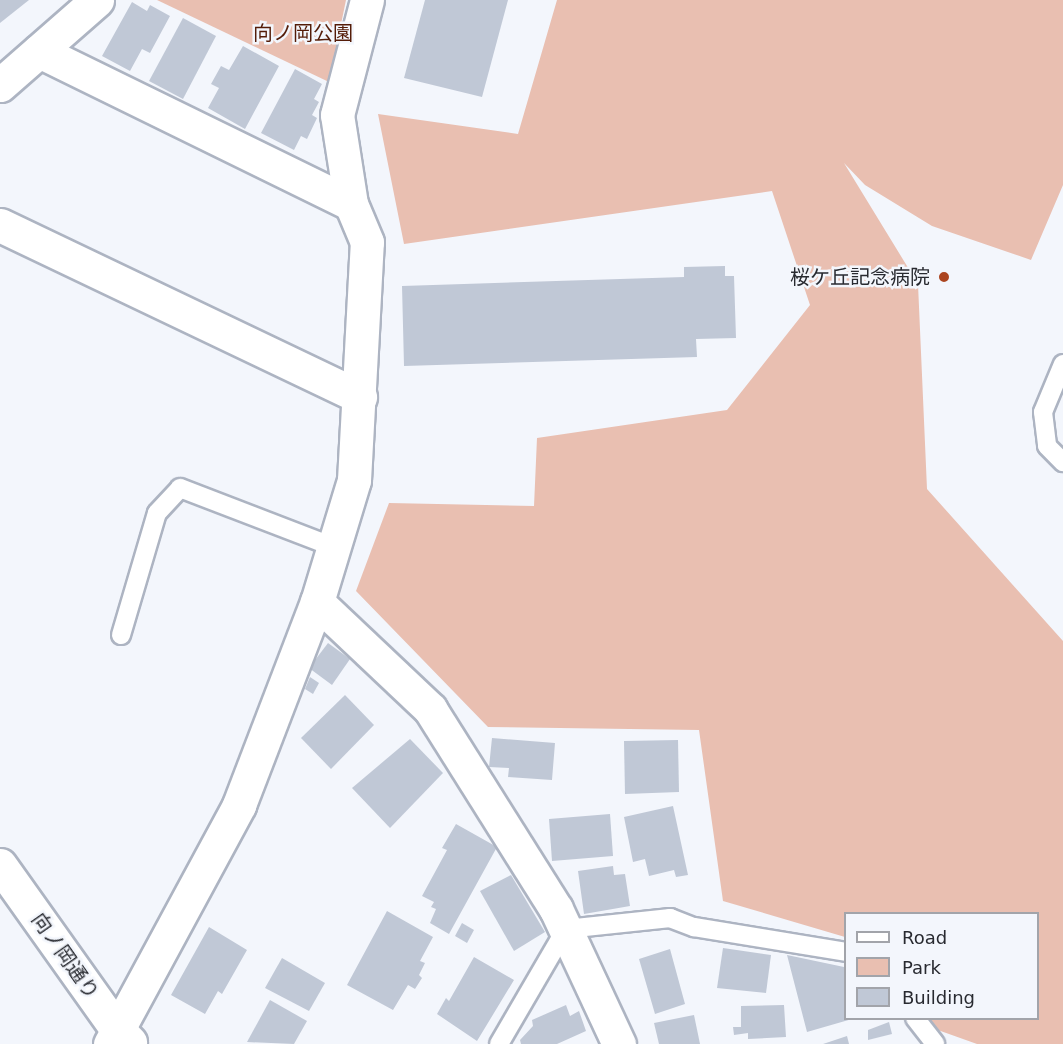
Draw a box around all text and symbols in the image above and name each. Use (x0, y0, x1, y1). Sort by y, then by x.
park label: 向ノ岡公園 (253, 21, 353, 45)
place label: 桜ケ丘記念病院 (790, 265, 930, 289)
marker: 桜ケ丘記念病院 (935, 268, 953, 286)
street label: 向ノ岡通り (26, 908, 104, 1004)
legend (844, 912, 1039, 1020)
text: Road (902, 927, 947, 948)
text: Park (902, 957, 941, 978)
text: Building (902, 987, 975, 1008)

